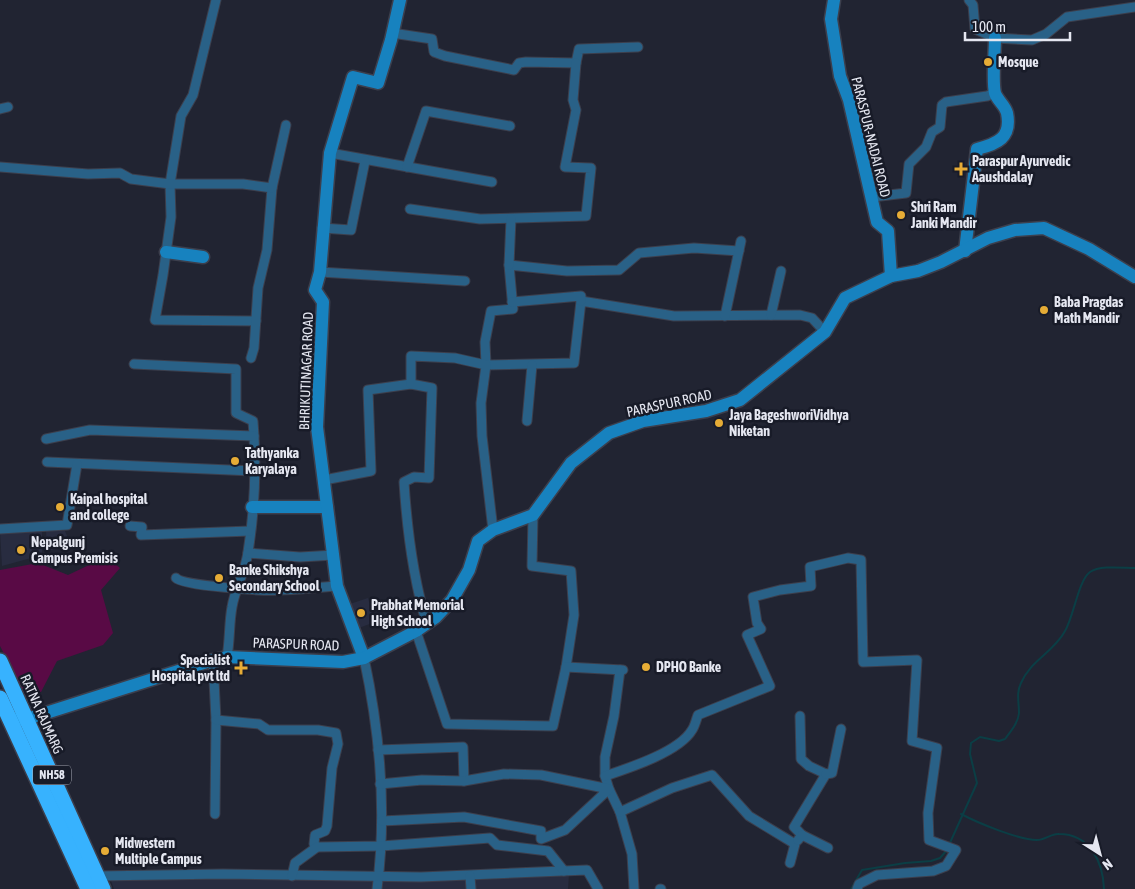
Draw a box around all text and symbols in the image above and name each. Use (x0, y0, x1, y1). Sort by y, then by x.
scale bar (965, 10, 1070, 42)
text: 100 m (972, 18, 1006, 35)
place label: Mosque (998, 54, 1039, 70)
marker: Mosque (982, 56, 994, 68)
street label: PARASPUR-NADAI ROAD (848, 75, 894, 199)
place label: Paraspur Ayurvedic Aaushdalay (971, 153, 1071, 185)
marker: Paraspur Ayurvedic Aaushdalay (954, 162, 968, 176)
place label: Shri Ram Janki Mandir (910, 199, 978, 231)
marker: Shri Ram Janki Mandir (895, 209, 907, 221)
place label: Baba Pragdas Math Mandir (1054, 294, 1123, 326)
marker: Baba Pragdas Math Mandir (1038, 304, 1050, 316)
street label: BHRIKUTINAGAR ROAD (296, 311, 316, 430)
street label: PARASPUR ROAD (625, 386, 713, 420)
place label: Jaya BageshworiVidhya Niketan (728, 407, 849, 439)
marker: Jaya BageshworiVidhya Niketan (713, 417, 725, 429)
place label: Tathyanka Karyalaya (245, 445, 300, 477)
marker: Tathyanka Karyalaya (229, 455, 241, 467)
place label: Kaipal hospital and college (70, 491, 148, 523)
marker: Kaipal hospital and college (54, 501, 66, 513)
place label: Nepalgunj Campus Premisis (31, 534, 118, 566)
marker: Nepalgunj Campus Premisis (15, 544, 27, 556)
place label: Banke Shikshya Secondary School (229, 562, 320, 594)
marker: Banke Shikshya Secondary School (213, 572, 225, 584)
place label: Prabhat Memorial High School (371, 597, 464, 629)
marker: Prabhat Memorial High School (355, 607, 367, 619)
street label: PARASPUR ROAD (252, 634, 340, 654)
place label: Specialist Hospital pvt ltd (152, 652, 230, 684)
place label: DPHO Banke (656, 659, 721, 675)
marker: Specialist Hospital pvt ltd (234, 661, 248, 675)
marker: DPHO Banke (640, 661, 652, 673)
street label: RATNA RAJMARG (17, 672, 67, 756)
road number: NH58 (33, 766, 71, 784)
north arrow (1075, 829, 1125, 879)
place label: Midwestern Multiple Campus (115, 835, 202, 867)
marker: Midwestern Multiple Campus (99, 845, 111, 857)
text: N (1100, 856, 1116, 873)

